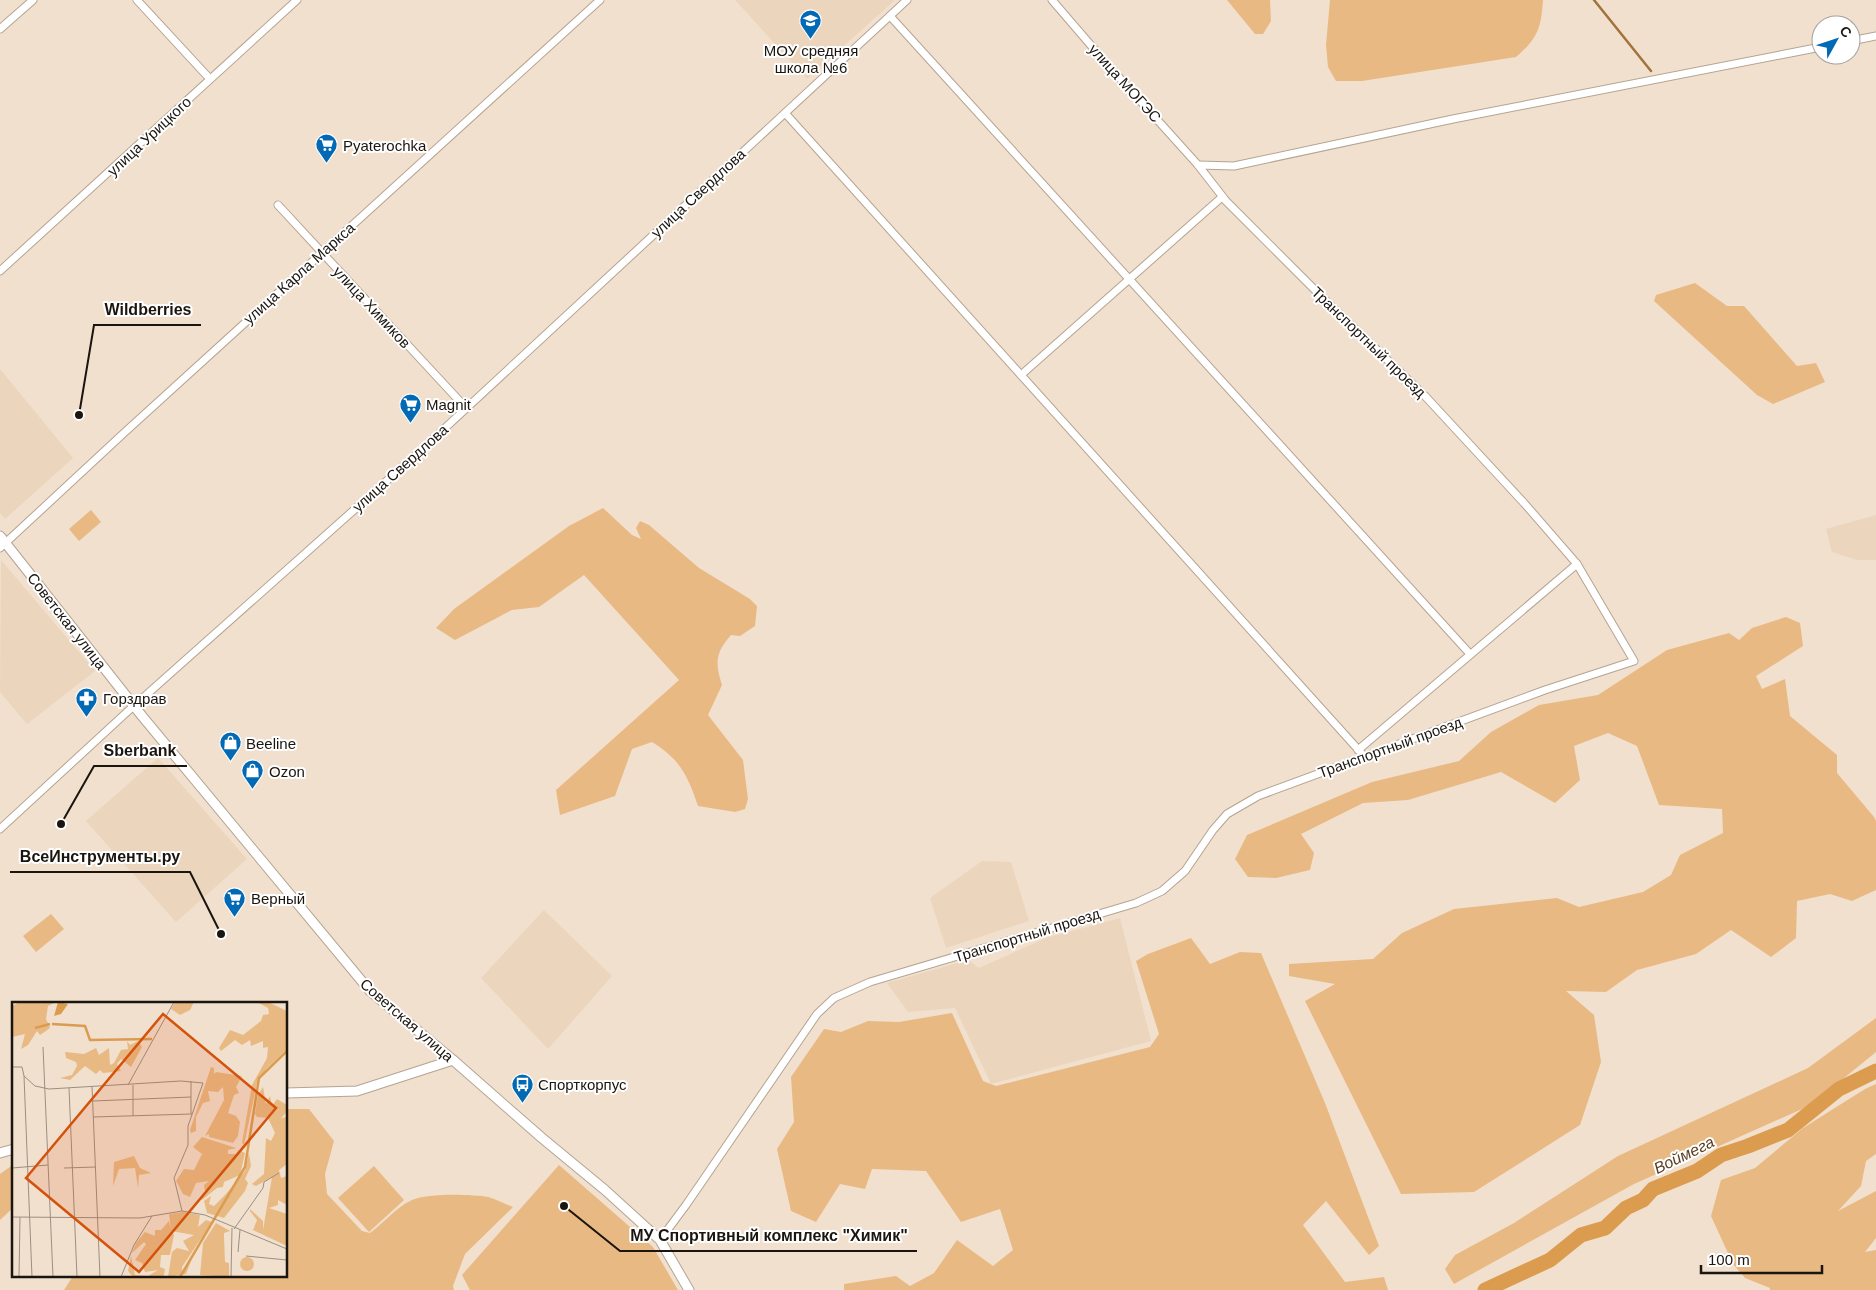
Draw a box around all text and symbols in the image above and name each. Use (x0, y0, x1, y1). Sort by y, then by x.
school or university icon: МОУ средняя школа №6 (799, 9, 823, 40)
north arrow (1811, 15, 1861, 65)
text: С (1837, 23, 1855, 41)
street label: улица МОГЭС (1085, 40, 1165, 126)
place label: МОУ средняя школа №6 (764, 42, 858, 76)
street label: улица Урицкого (104, 93, 194, 179)
supermarket icon: Pyaterochka (315, 133, 339, 164)
place label: Pyaterochka (343, 137, 427, 154)
street label: улица Свердлова (647, 145, 749, 241)
street label: улица Карла Маркса (240, 218, 358, 327)
street label: улица Химиков (330, 263, 414, 351)
street label: Транспортный проезд (1308, 283, 1430, 401)
callout: Wildberries (94, 294, 201, 325)
text: Wildberries (105, 301, 192, 318)
supermarket icon: Magnit (398, 392, 422, 423)
place label: Magnit (426, 396, 472, 413)
street label: улица Свердлова (349, 420, 452, 515)
street label: Советская улица (24, 569, 110, 673)
pharmacy icon: Горздрав (75, 686, 99, 717)
place label: Горздрав (103, 690, 167, 707)
street label: Транспортный проезд (1316, 713, 1464, 781)
shop icon: Beeline (218, 731, 242, 762)
callout: Sberbank (94, 735, 187, 766)
place label: Beeline (246, 735, 296, 752)
text: Sberbank (104, 742, 177, 759)
shop icon: Ozon (241, 759, 265, 790)
place label: Ozon (269, 763, 305, 780)
callout: ВсеИнструменты.ру (10, 841, 190, 872)
text: ВсеИнструменты.ру (20, 848, 180, 865)
supermarket icon: Верный (223, 886, 247, 917)
place label: Верный (251, 890, 305, 907)
street label: Транспортный проезд (952, 905, 1102, 965)
street label: Советская улица (357, 975, 458, 1065)
inset map (12, 1002, 288, 1278)
bus stop icon: Спорткорпус (510, 1072, 534, 1103)
place label: Спорткорпус (538, 1076, 627, 1093)
water label: Воймега (1651, 1133, 1717, 1177)
callout: МУ Спортивный комплекс "Химик" (620, 1220, 917, 1251)
text: МУ Спортивный комплекс "Химик" (630, 1227, 908, 1244)
scale bar (1701, 1242, 1822, 1274)
text: 100 m (1708, 1251, 1750, 1268)

